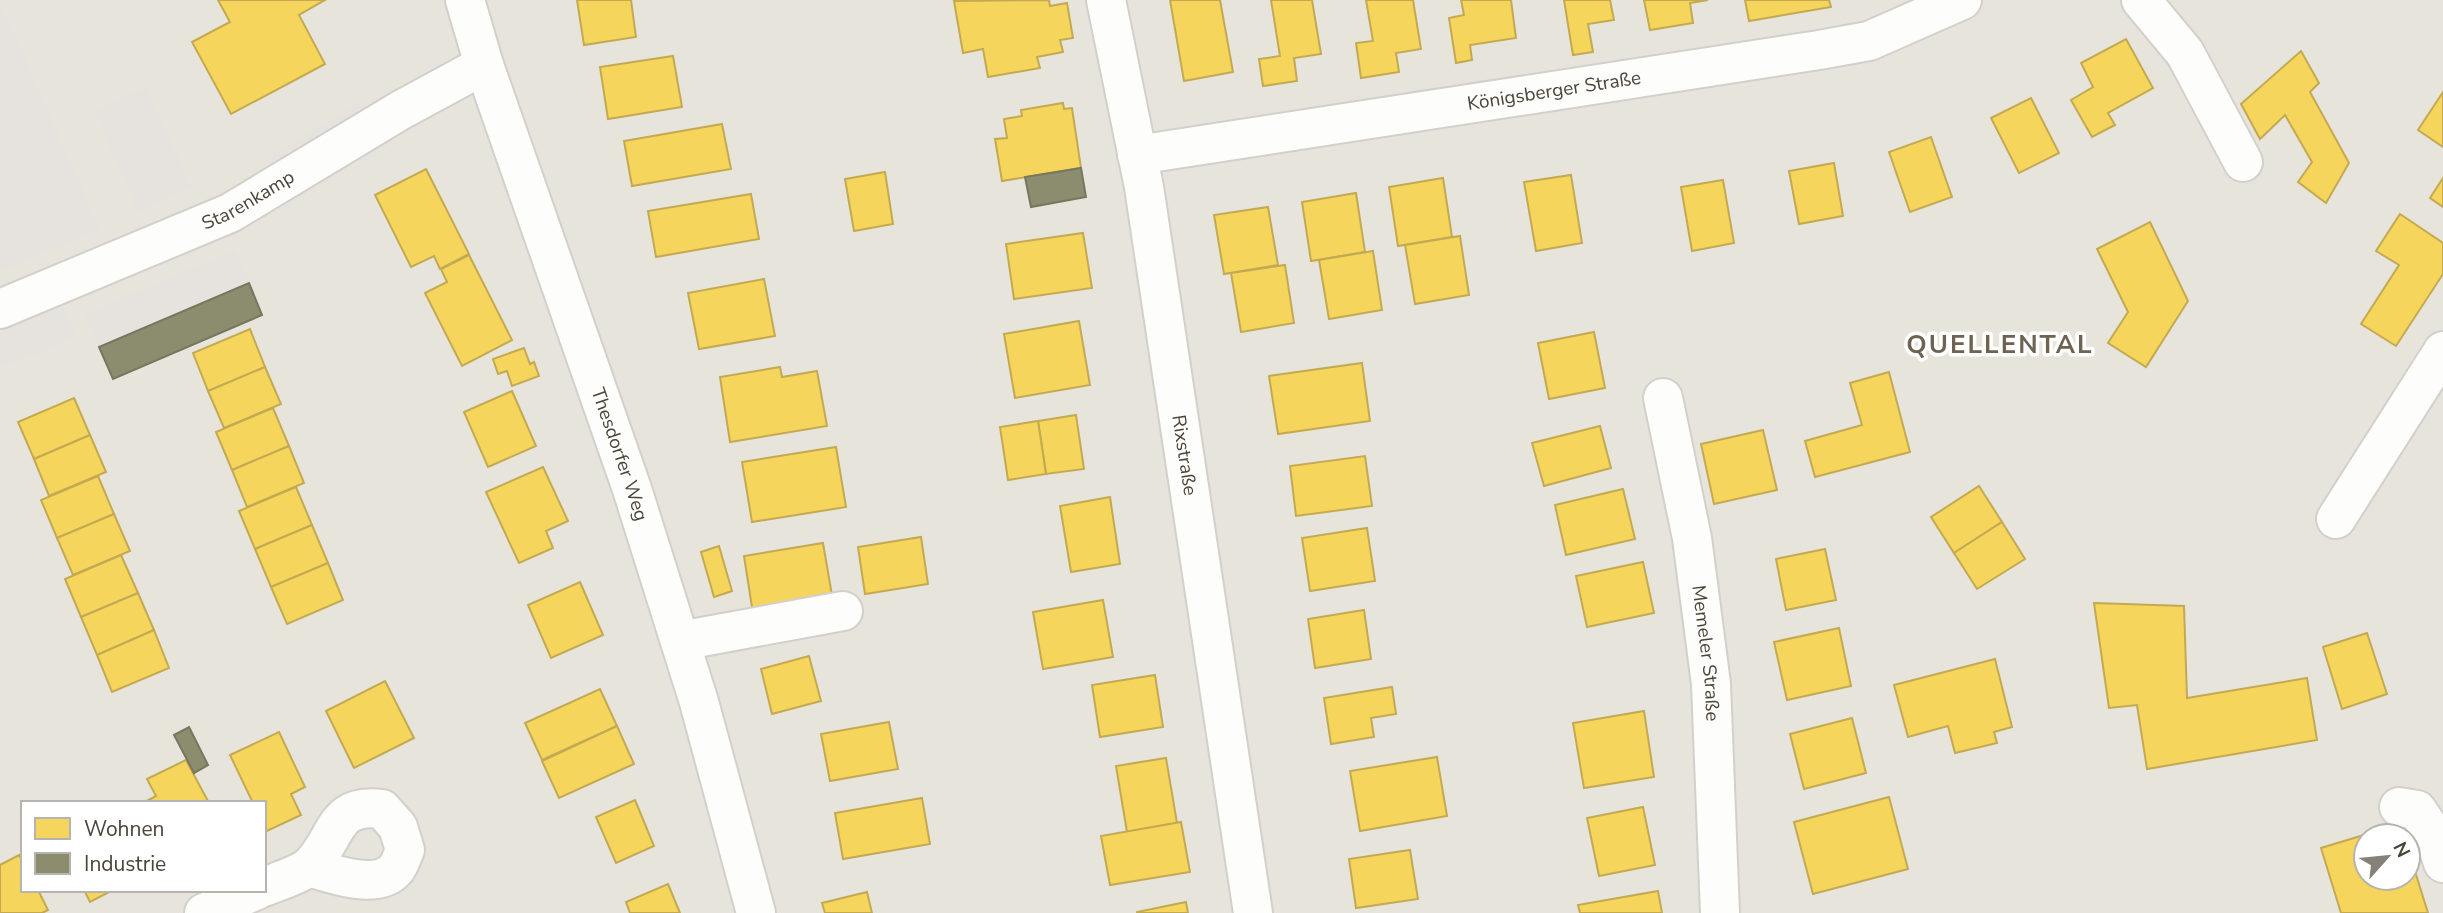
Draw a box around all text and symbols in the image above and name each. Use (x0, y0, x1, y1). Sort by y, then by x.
street label: Königsberger Straße (1465, 65, 1643, 117)
street label: Starenkamp (198, 164, 299, 236)
district label: QUELLENTAL (1906, 327, 2094, 362)
street label: Thesdorfer Weg (585, 384, 654, 524)
street label: Rixstraße (1165, 413, 1203, 497)
street label: Memeler Straße (1685, 583, 1725, 722)
legend (21, 801, 266, 892)
text: Wohnen (84, 815, 165, 843)
north arrow (2352, 822, 2422, 892)
text: N (2386, 837, 2416, 862)
text: Industrie (84, 850, 166, 878)

